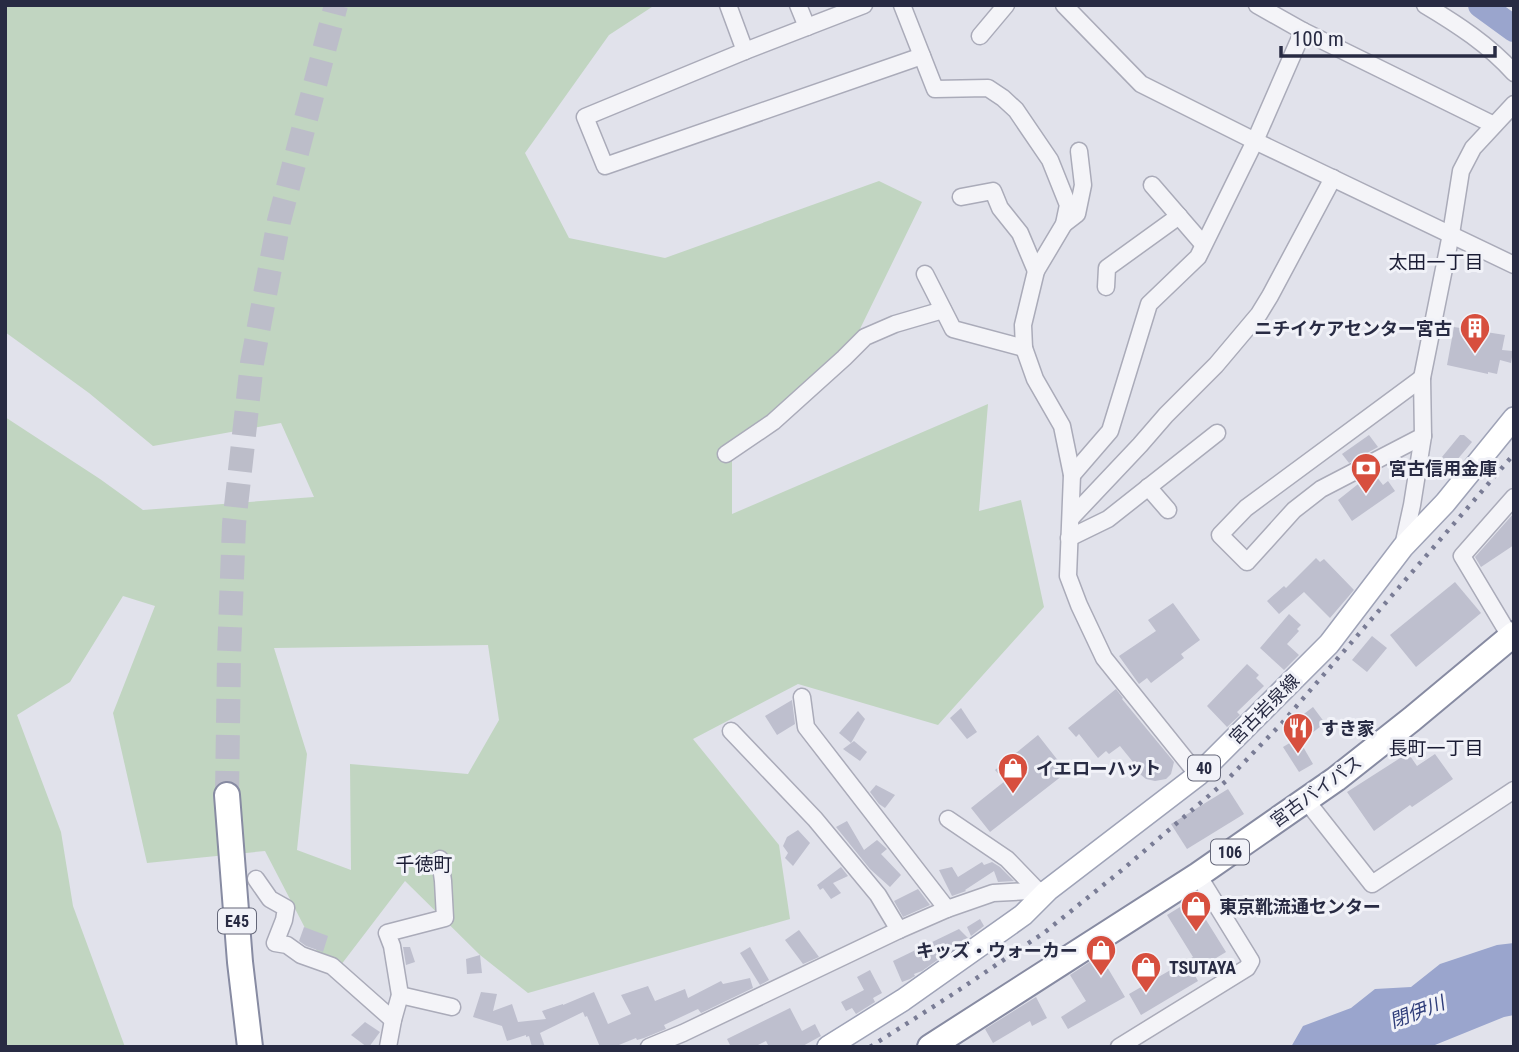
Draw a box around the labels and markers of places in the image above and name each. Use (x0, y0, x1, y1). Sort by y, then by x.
building icon: ニチイケアセンター宮古 (1458, 311, 1492, 355)
place label: ニチイケアセンター宮古 (1254, 318, 1452, 339)
bank icon: 宮古信用金庫 (1349, 451, 1383, 495)
place label: 宮古信用金庫 (1389, 458, 1497, 479)
restaurant icon: すき家 (1281, 711, 1315, 755)
place label: すき家 (1321, 718, 1375, 739)
shop icon: イエローハット (996, 751, 1030, 795)
place label: イエローハット (1036, 758, 1161, 779)
shop icon: 東京靴流通センター (1179, 889, 1213, 933)
place label: 東京靴流通センター (1219, 896, 1381, 917)
shop icon: キッズ・ウォーカー (1084, 933, 1118, 977)
place label: キッズ・ウォーカー (916, 940, 1078, 961)
shop icon: TSUTAYA (1129, 950, 1163, 994)
place label: TSUTAYA (1169, 957, 1236, 978)

